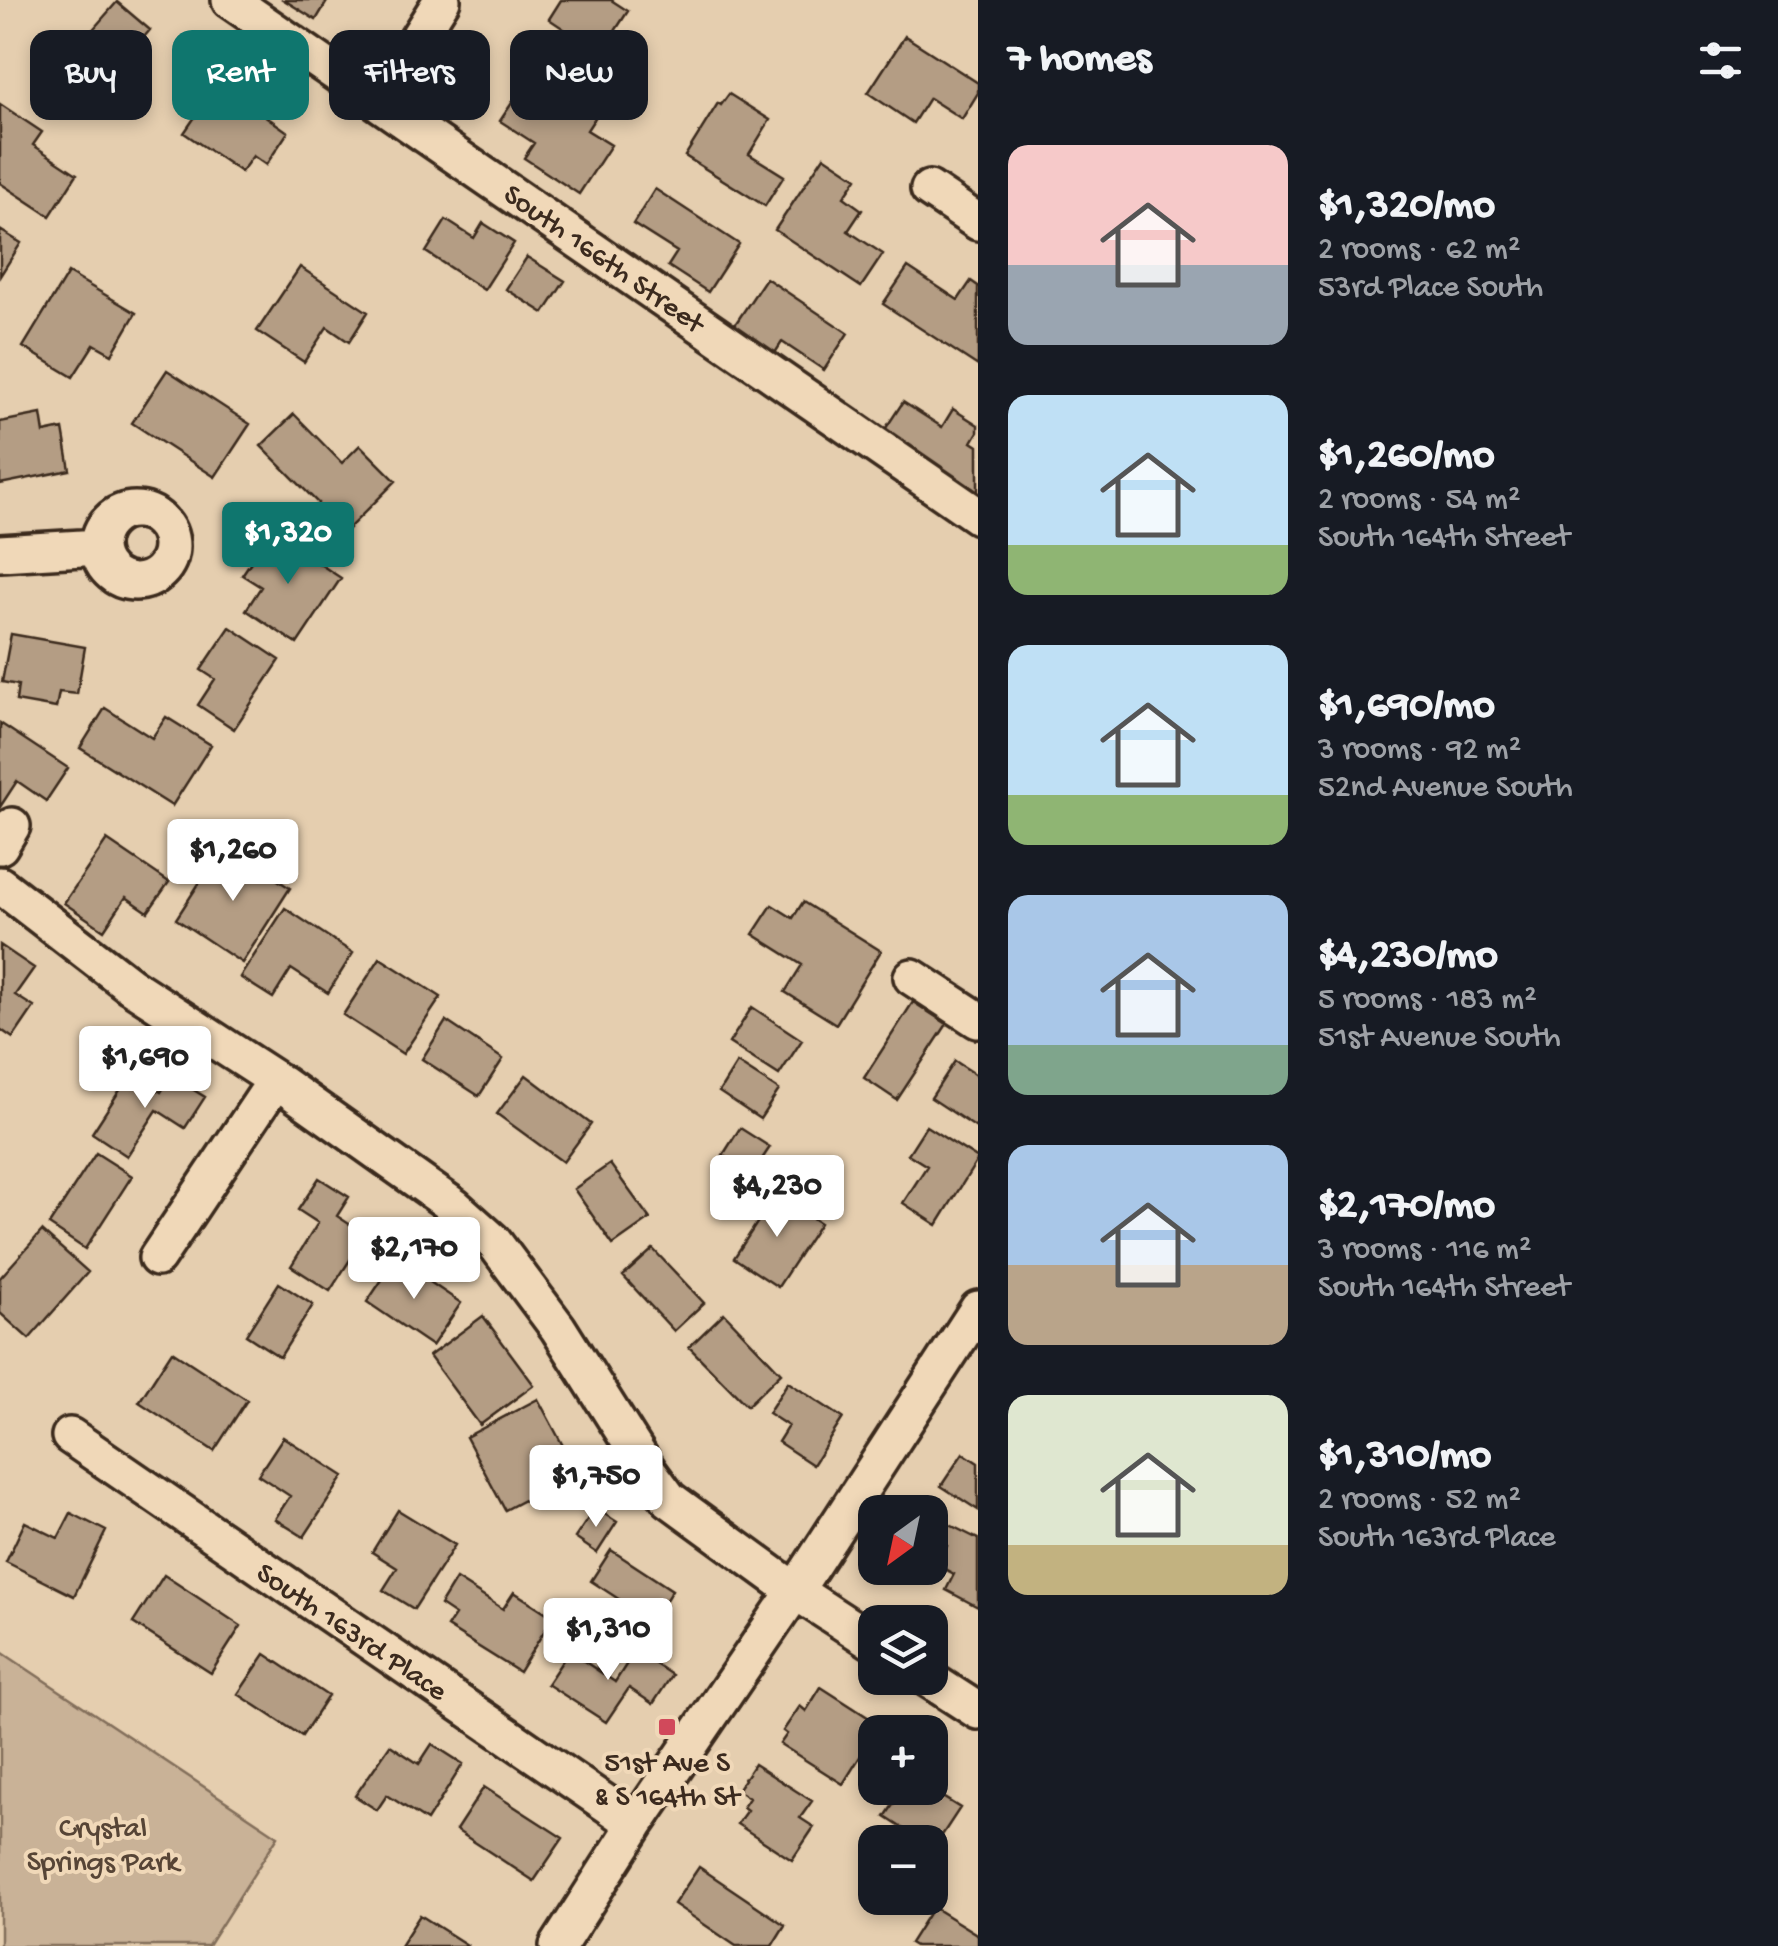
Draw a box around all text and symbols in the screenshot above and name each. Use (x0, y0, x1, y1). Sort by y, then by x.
chip: Buy (30, 30, 152, 120)
chip: Rent (172, 30, 309, 120)
chip: Filters (329, 30, 490, 120)
chip: New (510, 30, 648, 120)
icon: filters (1693, 33, 1748, 88)
text: 7 homes (1008, 36, 1151, 85)
street label: South 166th Street (495, 178, 712, 345)
text: $1,320/mo (1318, 183, 1495, 232)
icon: home (1088, 185, 1208, 305)
text: 2 rooms · 62 m² (1318, 232, 1520, 270)
text: 53rd Place South (1318, 270, 1543, 308)
text: $1,260/mo (1318, 433, 1494, 482)
icon: home (1088, 435, 1208, 555)
text: 2 rooms · 54 m² (1318, 482, 1520, 520)
pin: $1,320 (207, 502, 369, 587)
text: $1,320 (244, 515, 332, 553)
text: South 164th Street (1318, 520, 1570, 558)
text: $1,690/mo (1318, 683, 1495, 732)
icon: home (1088, 685, 1208, 805)
text: 3 rooms · 92 m² (1318, 732, 1521, 770)
text: 52nd Avenue South (1318, 770, 1573, 808)
pin: $1,260 (152, 819, 314, 904)
text: $1,260 (189, 832, 277, 870)
text: $4,230/mo (1318, 933, 1498, 982)
icon: home (1088, 935, 1208, 1055)
text: 5 rooms · 183 m² (1318, 982, 1537, 1020)
text: 51st Avenue South (1318, 1020, 1561, 1058)
pin: $1,690 (64, 1026, 226, 1111)
text: $1,690 (101, 1039, 189, 1077)
pin: $4,230 (696, 1155, 858, 1240)
text: $4,230 (732, 1168, 822, 1206)
text: $2,170/mo (1318, 1183, 1495, 1232)
icon: home (1088, 1185, 1208, 1305)
pin: $2,170 (333, 1217, 495, 1302)
text: $2,170 (370, 1230, 458, 1268)
text: 3 rooms · 116 m² (1318, 1232, 1531, 1270)
text: South 164th Street (1318, 1270, 1570, 1308)
text: $1,310/mo (1318, 1433, 1491, 1482)
icon: home (1088, 1435, 1208, 1555)
pin: $1,750 (515, 1445, 677, 1530)
text: $1,750 (552, 1458, 640, 1496)
text: 2 rooms · 52 m² (1318, 1482, 1521, 1520)
north arrow (858, 1495, 948, 1585)
map controls (858, 1495, 948, 1915)
text: South 163rd Place (1318, 1520, 1556, 1558)
street label: South 163rd Place (248, 1557, 453, 1711)
pin: $1,310 (527, 1598, 689, 1683)
button: layers (858, 1605, 948, 1695)
text: $1,310 (565, 1611, 651, 1649)
button: + (858, 1715, 948, 1805)
marker: 51st Ave S & S 164th St (656, 1716, 678, 1738)
place label: 51st Ave S & S 164th St (594, 1748, 742, 1817)
park label: Crystal Springs Park (27, 1813, 182, 1882)
button: − (858, 1825, 948, 1915)

